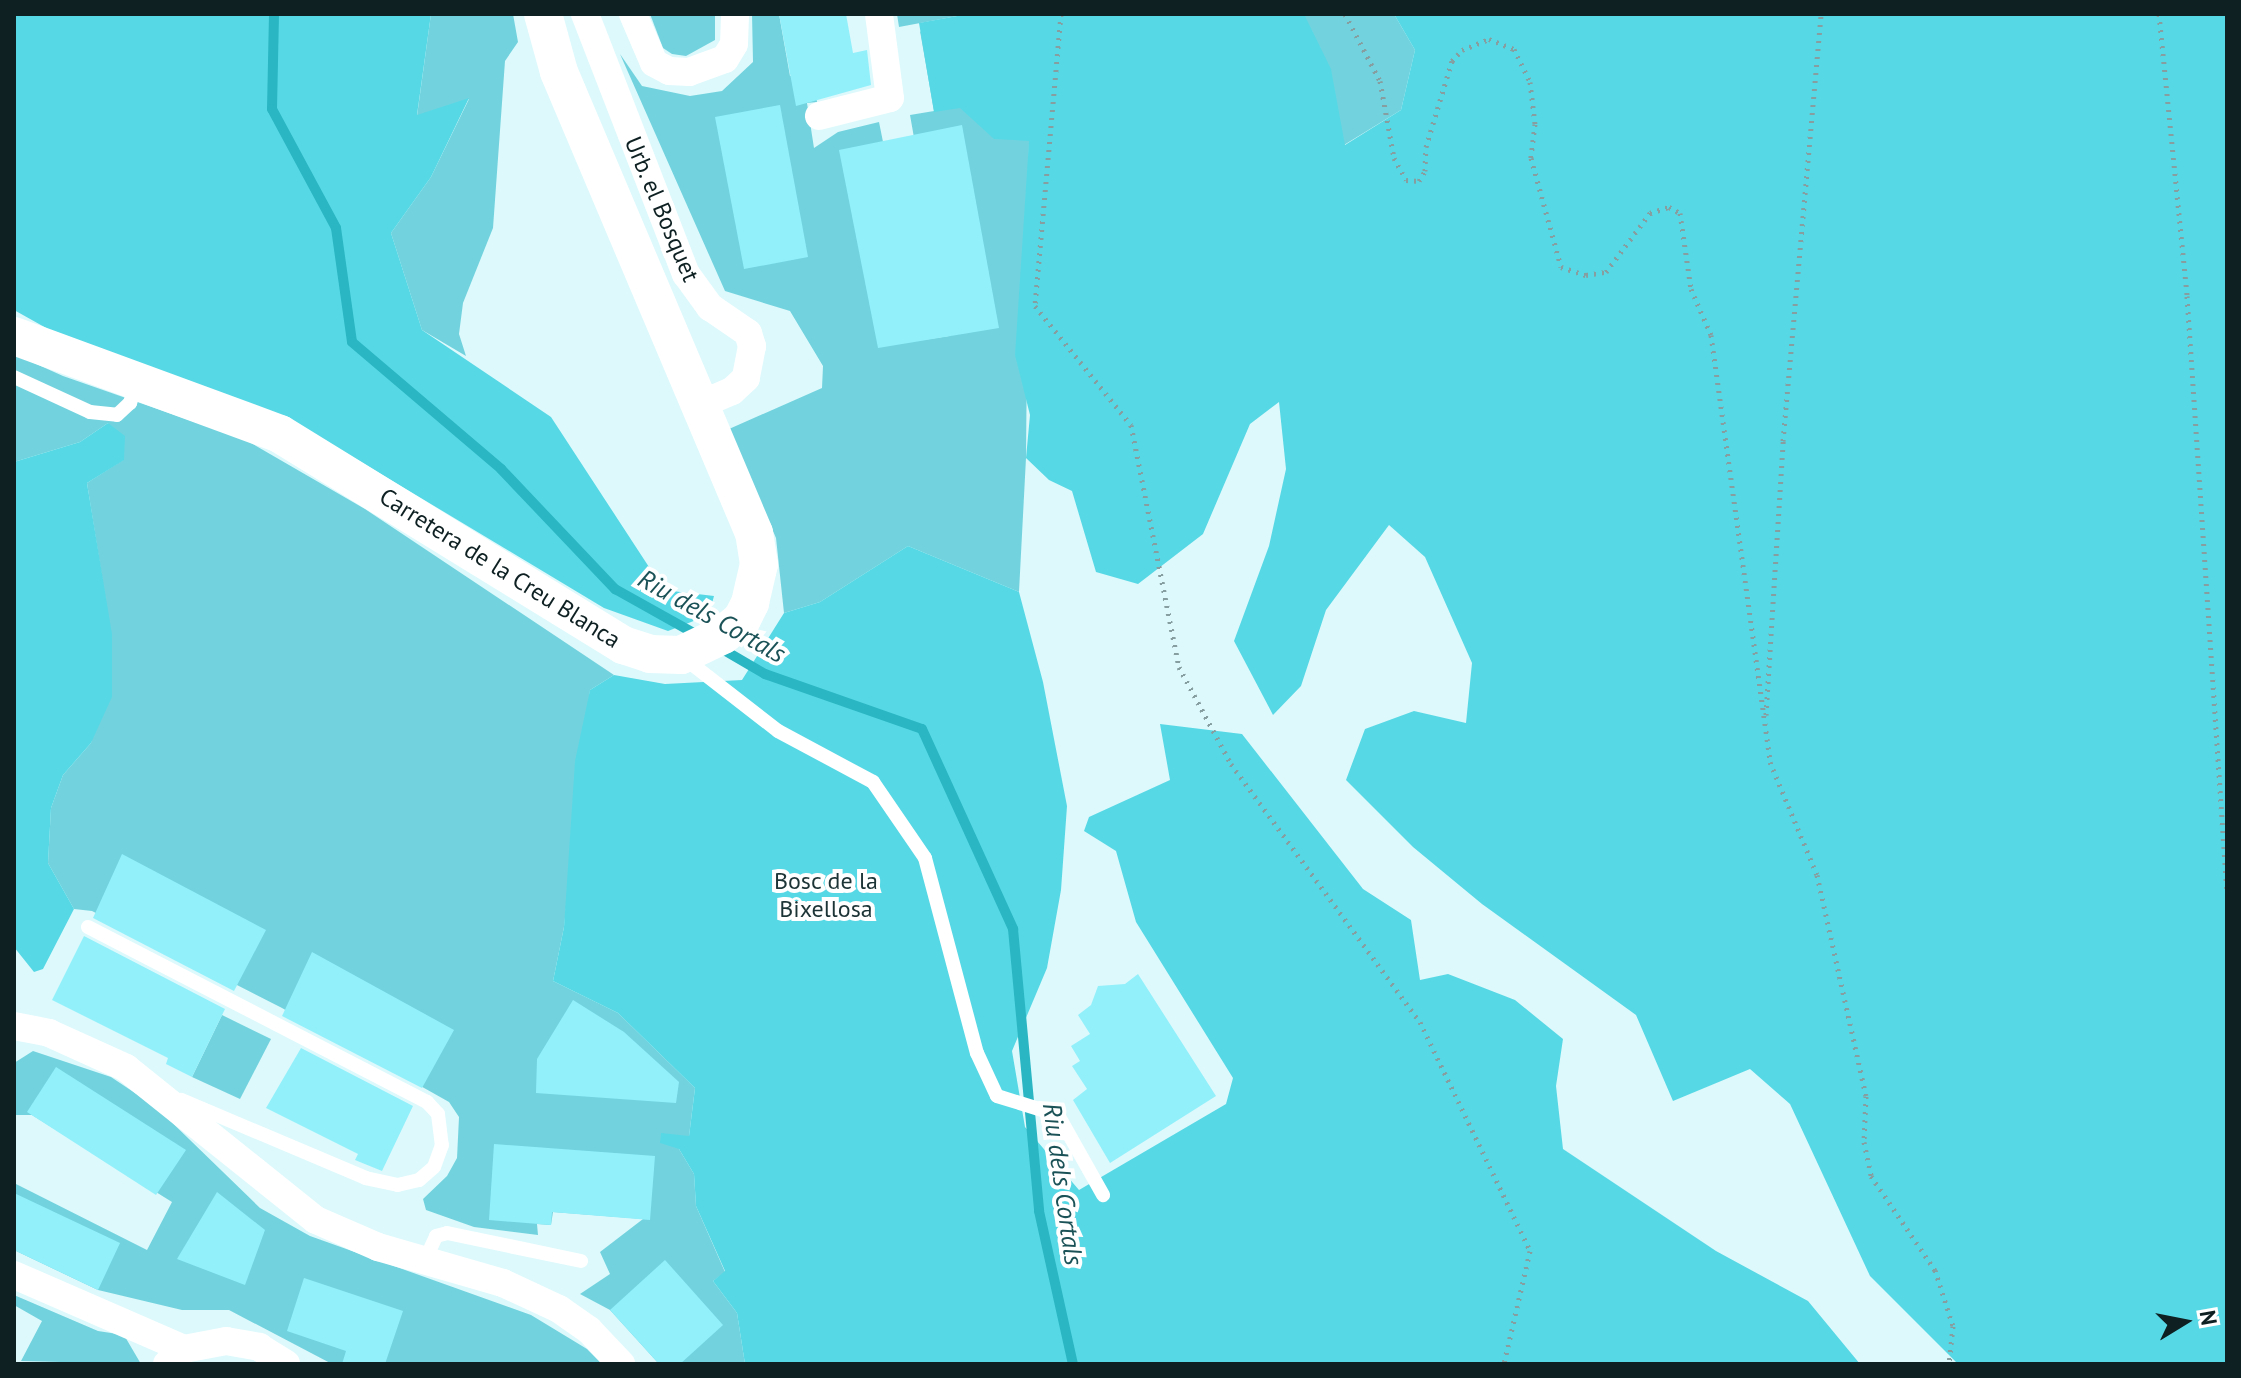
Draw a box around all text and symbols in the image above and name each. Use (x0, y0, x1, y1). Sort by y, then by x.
street label: Urb. el Bosquet (618, 131, 706, 287)
street label: Carretera de la Creu Blanca (374, 482, 626, 654)
water label: Riu dels Cortals (633, 563, 791, 669)
park label: Bosc de la Bixellosa (774, 867, 878, 923)
water label: Riu dels Cortals (1036, 1101, 1090, 1267)
north arrow (2145, 1282, 2225, 1362)
text: N (2194, 1308, 2224, 1327)

